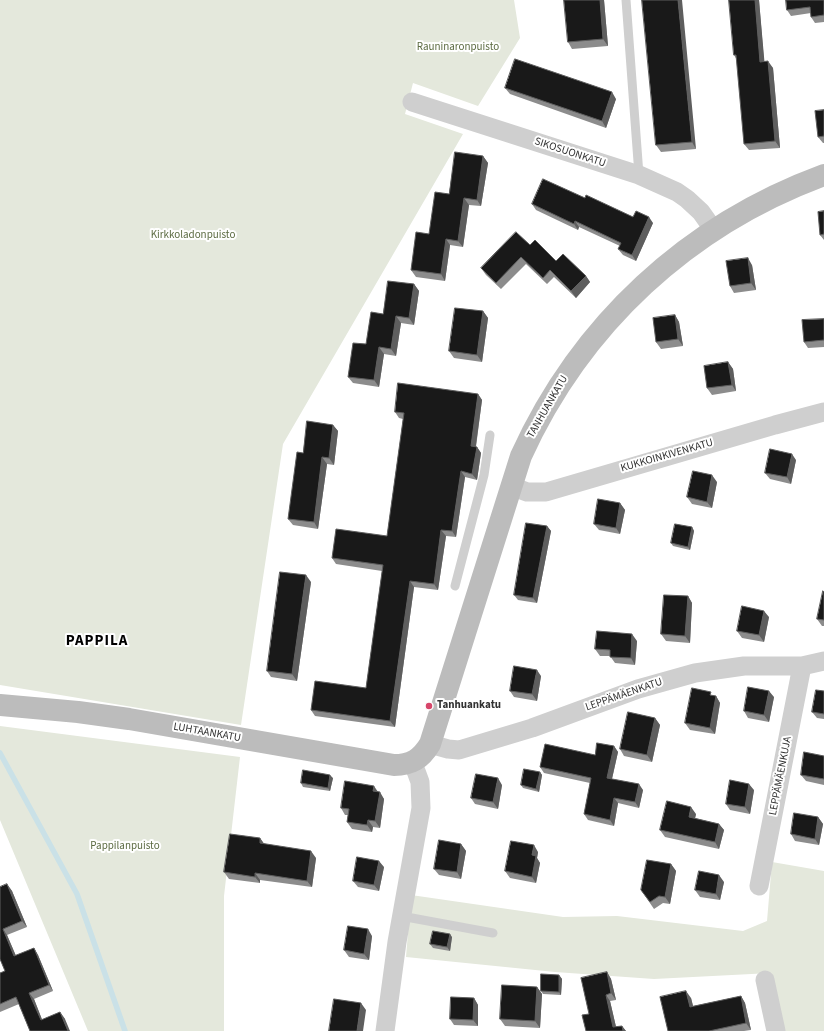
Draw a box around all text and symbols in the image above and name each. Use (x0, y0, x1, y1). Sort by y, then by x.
park label: Rauninaronpuisto (417, 41, 499, 55)
street label: SIKOSUONKATU (533, 135, 607, 171)
park label: Kirkkoladonpuisto (151, 229, 235, 243)
street label: TANHUANKATU (525, 373, 571, 441)
street label: KUKKOINKIVENKATU (619, 436, 715, 476)
district label: PAPPILA (66, 633, 128, 651)
street label: LEPPÄMÄENKATU (584, 676, 664, 714)
place label: Tanhuankatu (437, 699, 501, 713)
marker: Tanhuankatu (424, 701, 434, 711)
street label: LUHTAANKATU (172, 721, 242, 745)
street label: LEPPÄMÄENKUJA (767, 735, 795, 817)
park label: Pappilanpuisto (90, 840, 160, 854)

